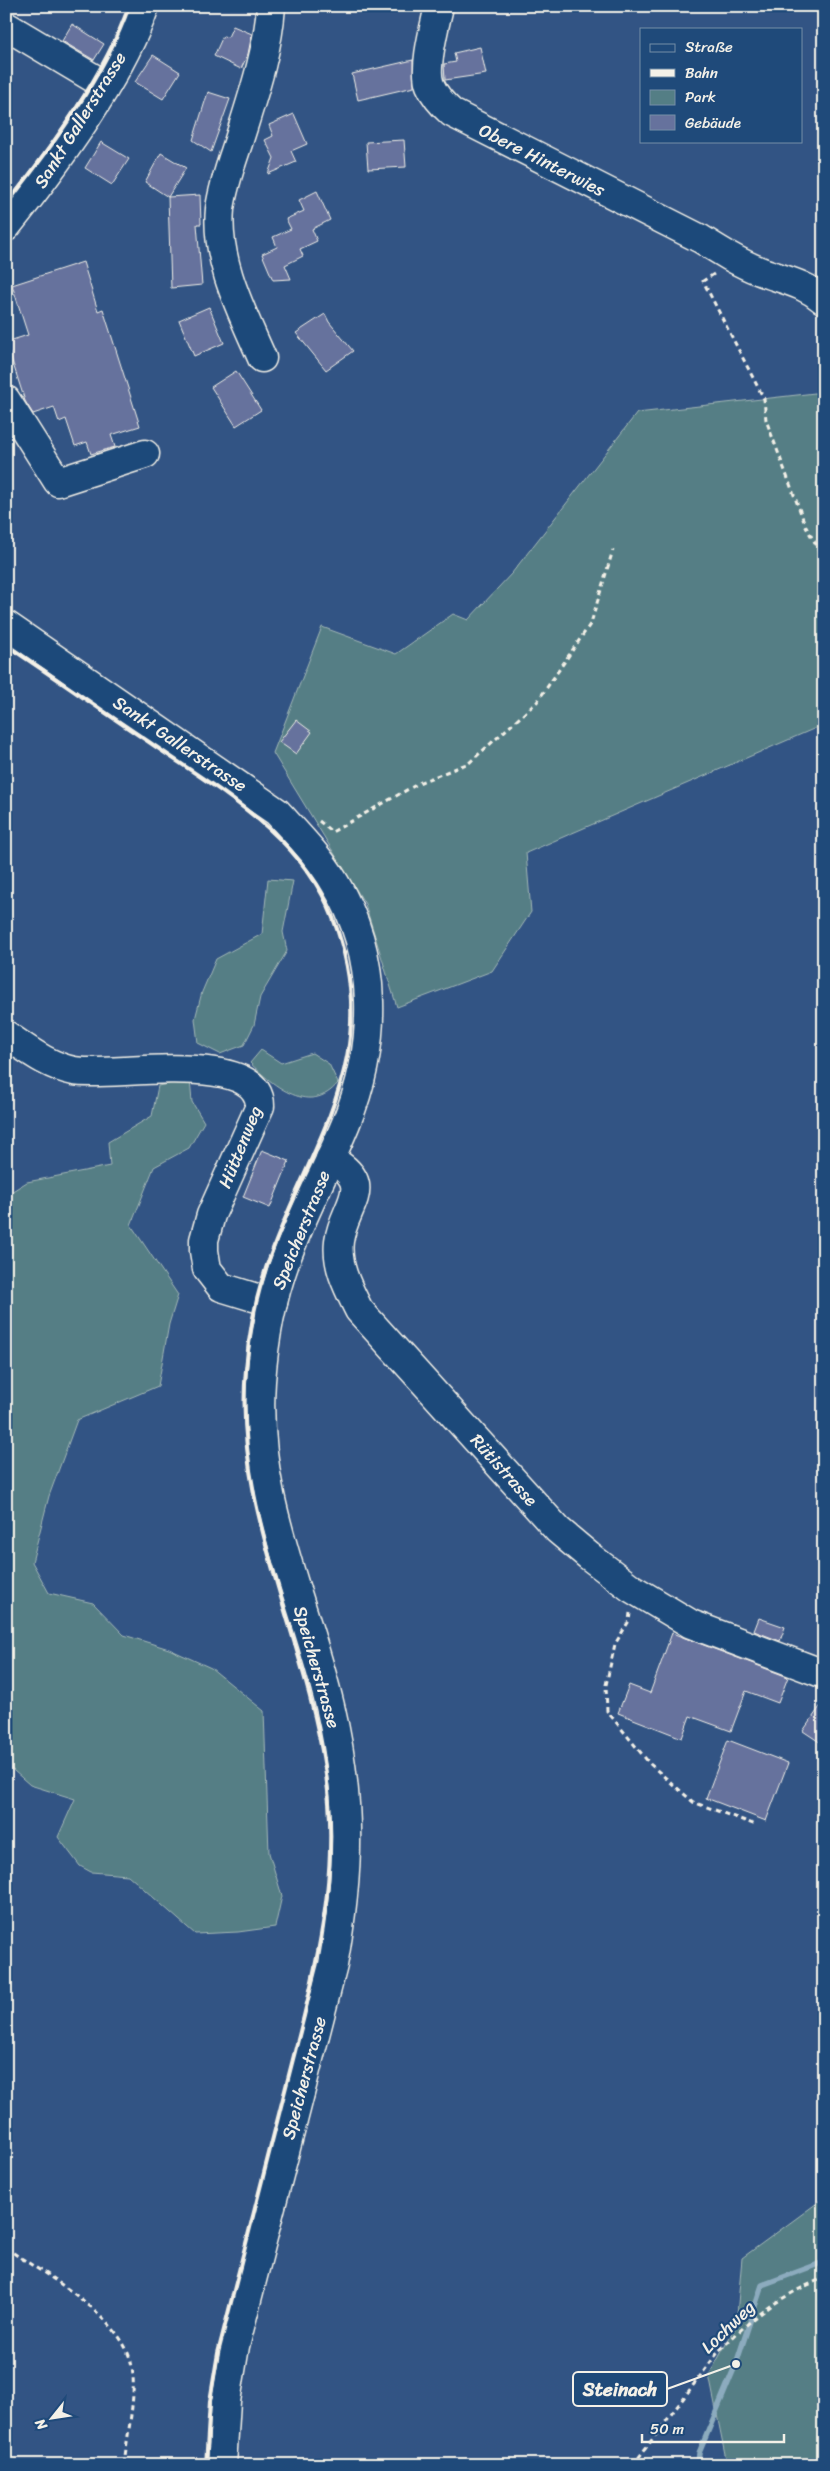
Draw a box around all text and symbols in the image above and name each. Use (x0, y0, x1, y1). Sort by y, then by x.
legend (640, 28, 802, 142)
text: Straße (685, 34, 733, 60)
street label: Sankt Gallerstrasse (25, 45, 135, 195)
text: Bahn (685, 60, 718, 86)
text: Park (685, 84, 716, 110)
text: Gebäude (685, 110, 741, 136)
street label: Obere Hinterwies (473, 114, 612, 206)
street label: Sankt Gallerstrasse (106, 687, 254, 801)
street label: Hüttenweg (209, 1101, 271, 1193)
street label: Speicherstrasse (262, 1165, 340, 1295)
street label: Rütistrasse (462, 1426, 546, 1514)
street label: Speicherstrasse (284, 1602, 350, 1732)
street label: Speicherstrasse (272, 2013, 336, 2143)
street label: Lochweg (693, 2292, 763, 2362)
callout: Steinach (573, 2372, 667, 2406)
text: Steinach (582, 2373, 657, 2406)
north arrow (28, 2394, 78, 2444)
scale bar (642, 2411, 785, 2443)
text: N (28, 2414, 55, 2436)
text: 50 m (650, 2416, 685, 2442)

